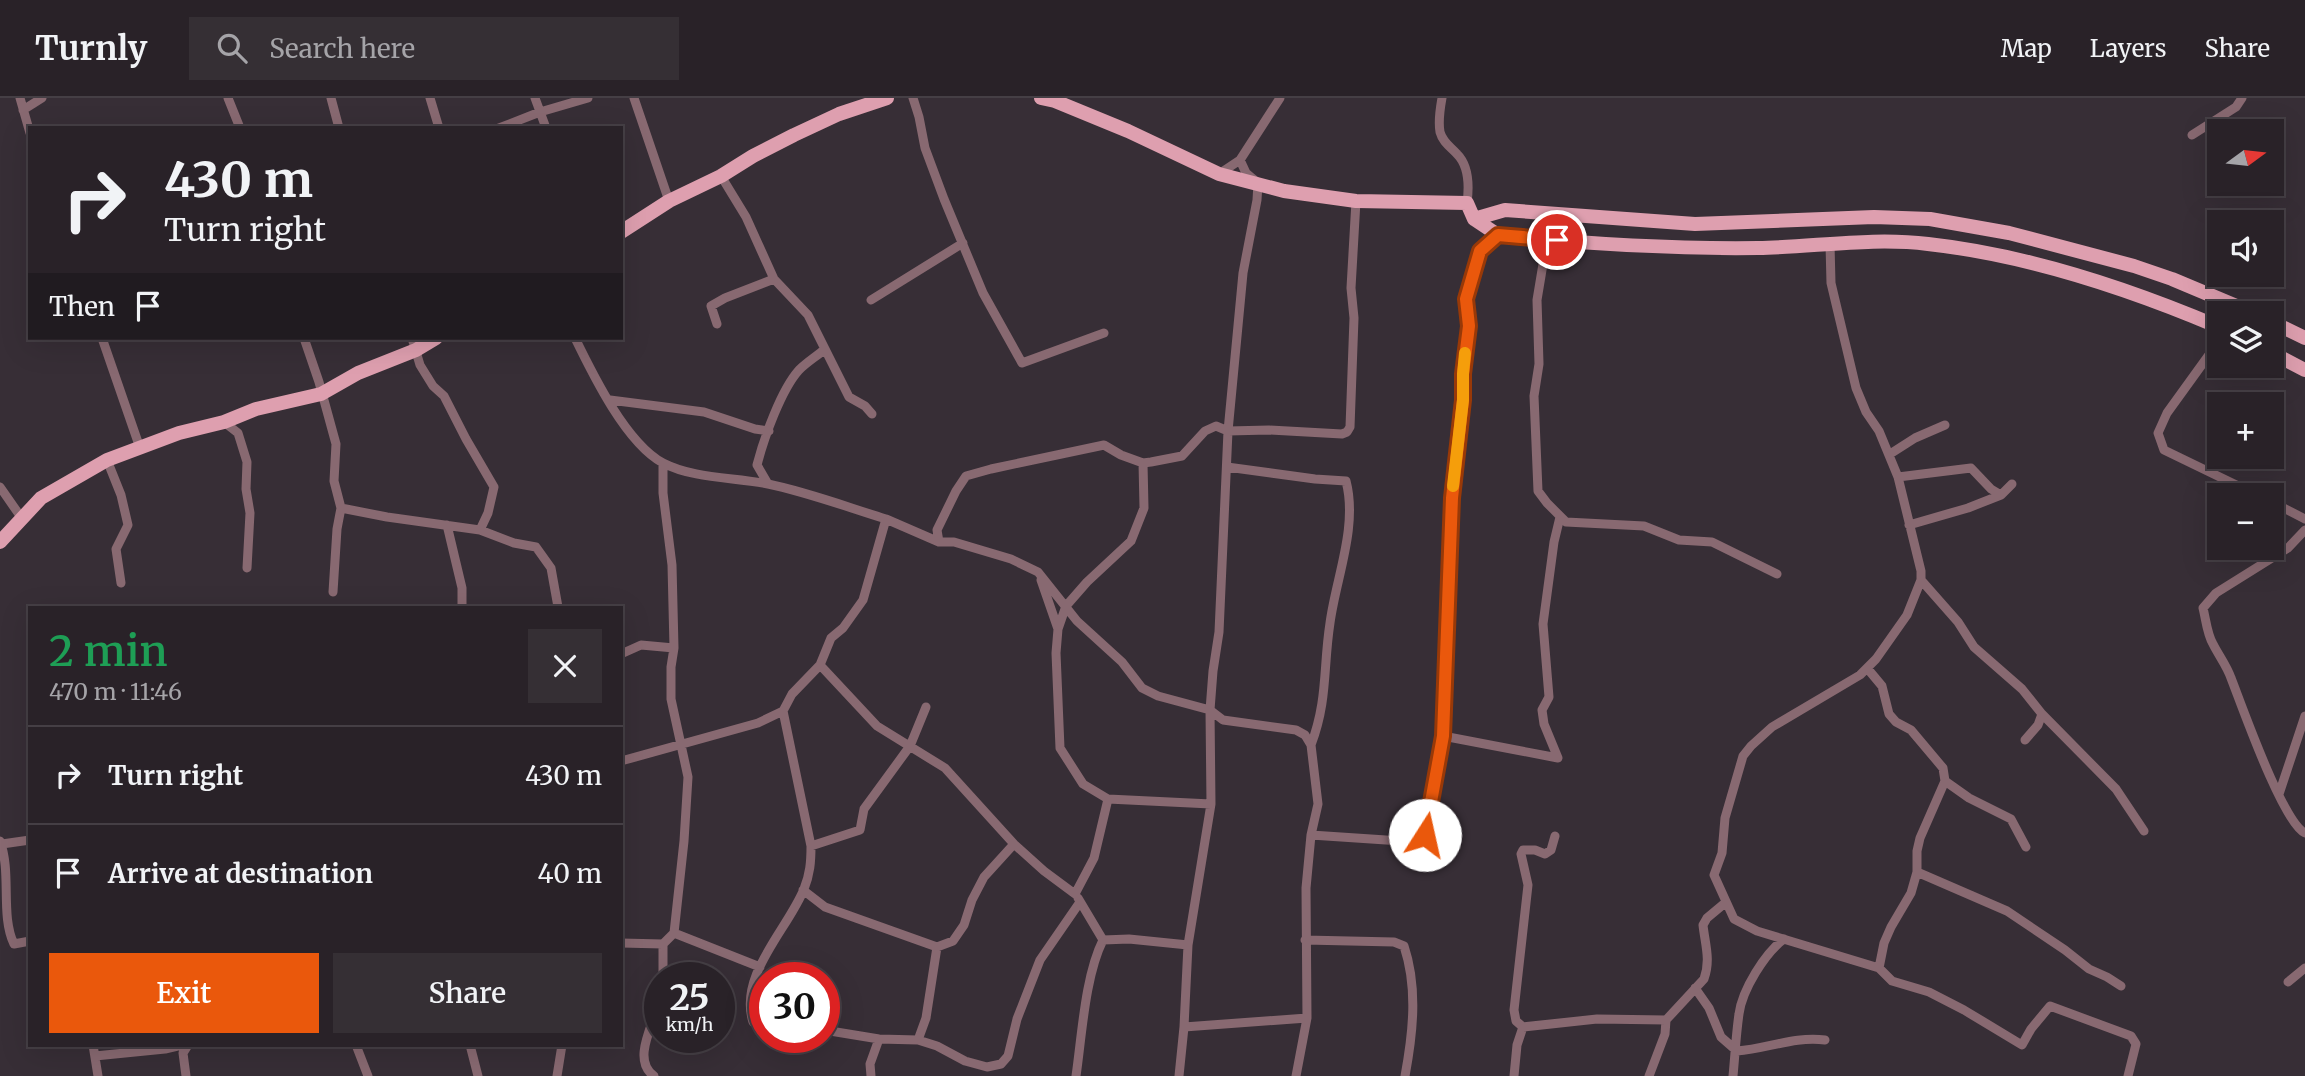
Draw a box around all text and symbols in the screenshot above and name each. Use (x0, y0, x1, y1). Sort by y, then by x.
search box (189, 17, 679, 80)
text: Turnly (35, 28, 147, 69)
icon: search (213, 29, 251, 67)
text: Search here (269, 32, 415, 65)
text: Map (2001, 33, 2052, 64)
text: Layers (2090, 33, 2166, 64)
text: Share (2204, 33, 2270, 64)
north arrow (2207, 119, 2284, 196)
map controls (2207, 119, 2284, 560)
text: 430 m (164, 149, 313, 210)
icon: right (49, 154, 140, 245)
text: Turn right (164, 210, 326, 250)
pin (1527, 210, 1587, 270)
button: sound (2207, 210, 2284, 287)
icon: arrive (1538, 221, 1576, 259)
icon: arrive (129, 287, 167, 325)
text: Then (49, 290, 115, 323)
button: layers (2207, 301, 2284, 378)
button: + (2207, 392, 2284, 469)
button: − (2207, 483, 2284, 560)
text: 2 min (49, 625, 168, 677)
button: close (528, 629, 602, 703)
text: 470 m · 11:46 (49, 677, 182, 706)
icon: right (49, 756, 87, 794)
text: Turn right (108, 759, 243, 792)
text: 430 m (525, 759, 602, 792)
position arrow (1388, 798, 1462, 872)
icon: arrive (49, 854, 87, 892)
text: Arrive at destination (108, 857, 373, 890)
text: 40 m (538, 857, 602, 890)
button: Exit (49, 953, 319, 1033)
button: Share (333, 953, 602, 1033)
speed limit sign: 30 (749, 962, 840, 1053)
text: 25 (669, 976, 710, 1020)
text: km/h (666, 1013, 713, 1036)

